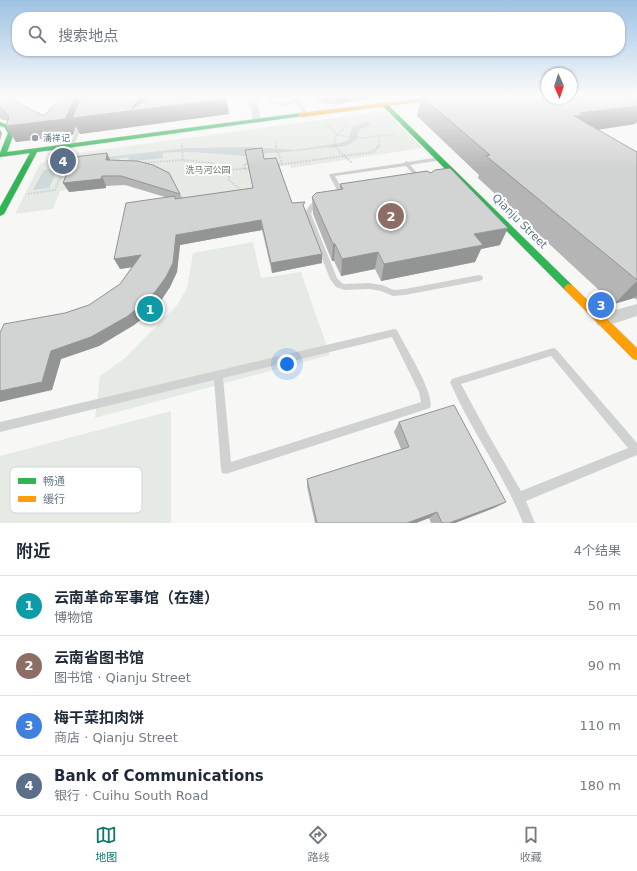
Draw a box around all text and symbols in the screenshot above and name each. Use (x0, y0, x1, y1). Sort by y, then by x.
search box (12, 12, 625, 56)
icon: search (26, 23, 48, 45)
text: 搜索地点 (58, 27, 118, 45)
north arrow (541, 68, 577, 104)
marker: 潘祥记 (30, 133, 40, 143)
place label: 潘祥记 (43, 133, 70, 143)
pin: 4 (50, 146, 76, 176)
park label: 洗马河公园 (185, 165, 231, 175)
street label: Qianju Street (489, 191, 550, 252)
pin: 2 (378, 201, 404, 231)
pin: 3 (588, 290, 614, 320)
pin: 1 (137, 294, 163, 324)
your location (277, 354, 297, 374)
legend (10, 467, 142, 513)
text: 畅通 (43, 475, 65, 488)
text: 缓行 (43, 493, 65, 506)
text: 附近 (16, 541, 50, 561)
text: 4个结果 (574, 543, 621, 558)
text: 云南革命军事馆（在建） (54, 589, 219, 607)
text: 1 (24, 598, 34, 613)
text: 50 m (588, 598, 621, 613)
text: 博物馆 (54, 610, 93, 625)
text: 云南省图书馆 (54, 649, 144, 667)
text: 2 (24, 658, 34, 673)
text: 90 m (588, 658, 621, 673)
text: 图书馆 · Qianju Street (54, 670, 191, 685)
text: 梅干菜扣肉饼 (54, 709, 144, 727)
text: 3 (24, 718, 34, 733)
text: 110 m (579, 718, 621, 733)
text: 商店 · Qianju Street (54, 730, 178, 745)
text: Bank of Communications (54, 767, 264, 785)
text: 4 (24, 778, 34, 793)
text: 180 m (579, 778, 621, 793)
text: 银行 · Cuihu South Road (54, 788, 208, 803)
tab: 地图 (95, 824, 117, 864)
tab: 路线 (307, 824, 329, 864)
tab: 收藏 (520, 824, 542, 864)

